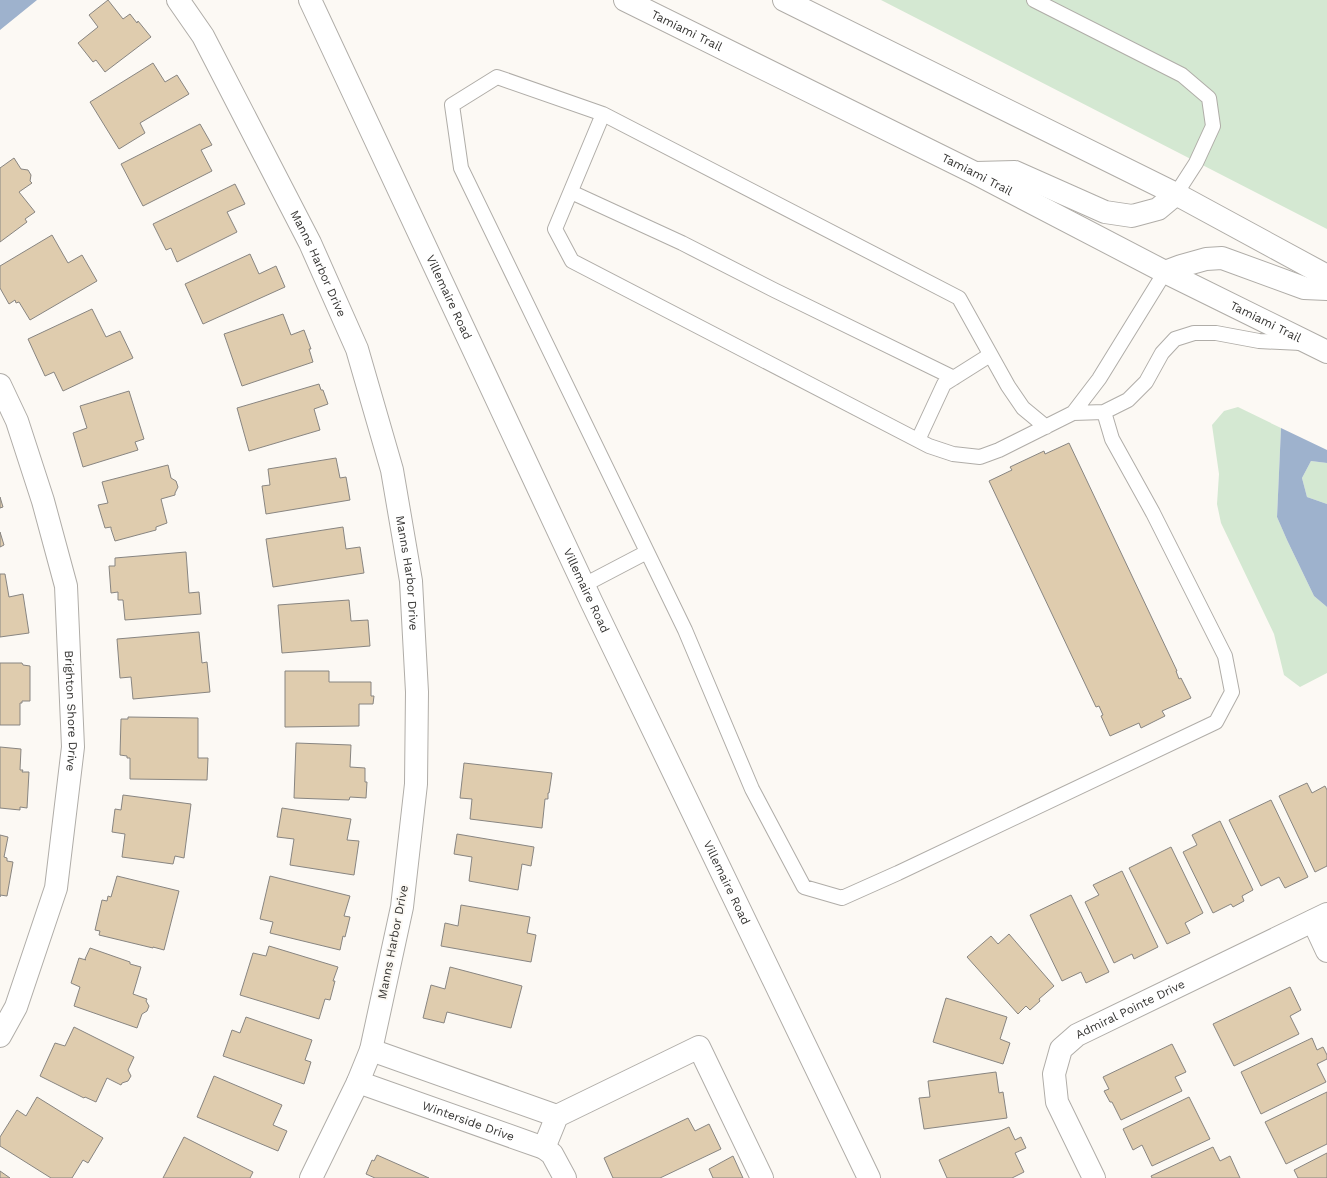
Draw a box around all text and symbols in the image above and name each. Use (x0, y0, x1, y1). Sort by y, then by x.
street label: Tamiami Trail (649, 7, 725, 54)
street label: Tamiami Trail (939, 151, 1015, 198)
street label: Manns Harbor Drive (287, 208, 349, 319)
street label: Villemaire Road (423, 253, 475, 342)
street label: Tamiami Trail (1228, 298, 1304, 345)
street label: Manns Harbor Drive (393, 514, 421, 631)
street label: Villemaire Road (560, 546, 612, 635)
street label: Brighton Shore Drive (62, 650, 80, 772)
street label: Villemaire Road (700, 838, 753, 927)
street label: Manns Harbor Drive (375, 884, 411, 1000)
street label: Admiral Pointe Drive (1073, 977, 1187, 1042)
street label: Winterside Drive (420, 1098, 516, 1144)

